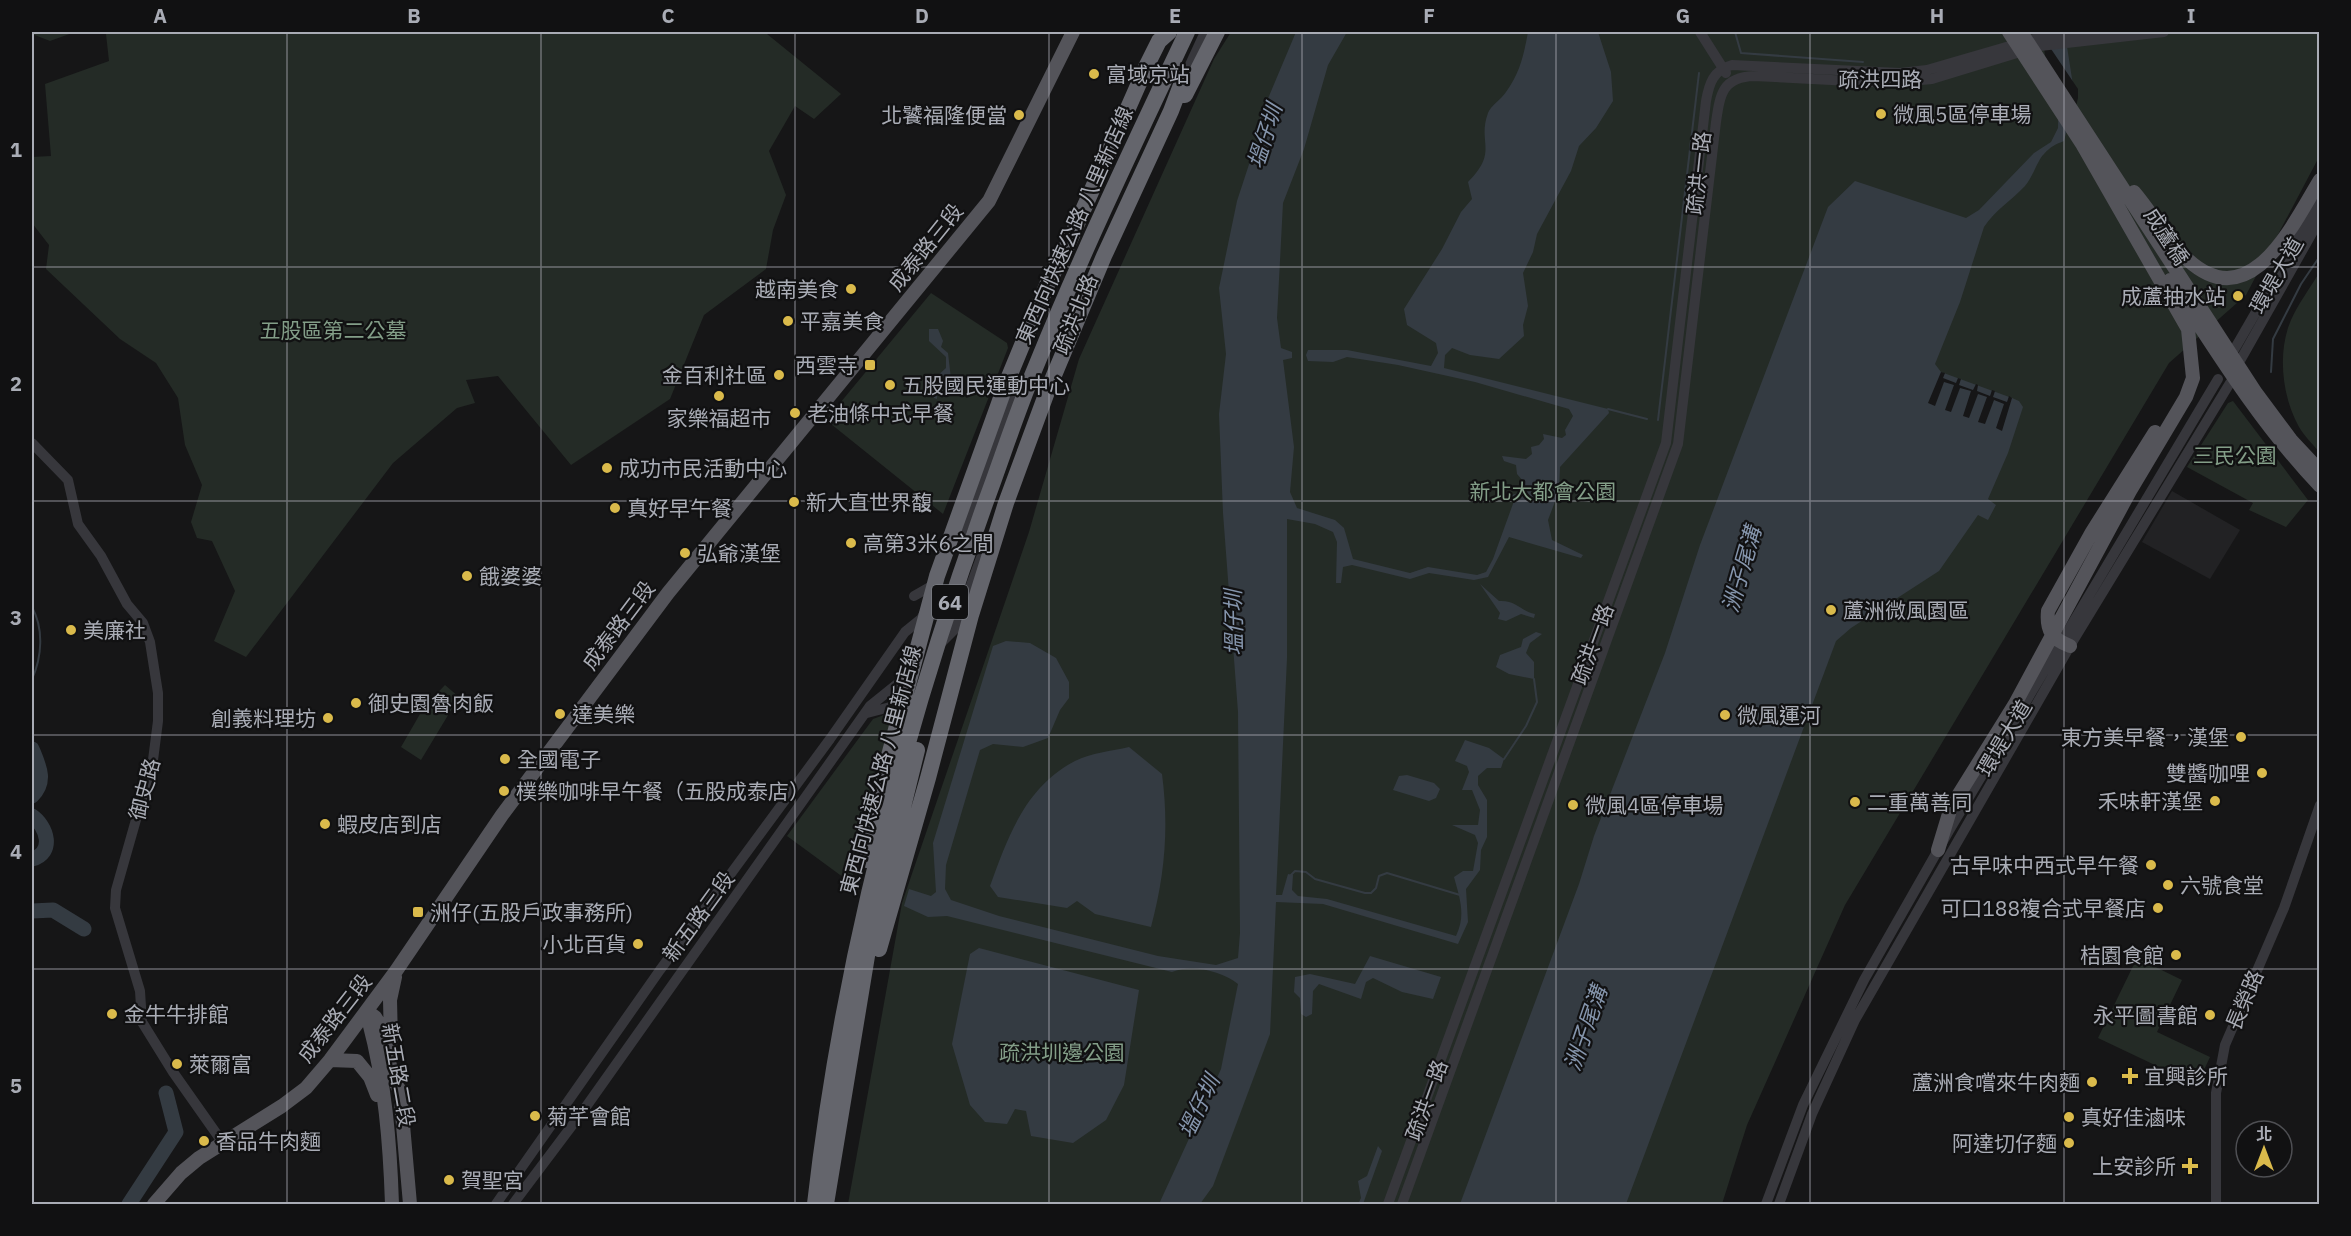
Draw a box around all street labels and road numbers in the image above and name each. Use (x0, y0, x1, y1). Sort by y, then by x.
street label: 疏洪四路 (1838, 65, 1922, 93)
street label: 東西向快速公路 八里新店線 (1009, 102, 1139, 348)
street label: 疏洪一路 (1680, 130, 1716, 216)
street label: 成泰路三段 (881, 197, 969, 297)
street label: 成蘆橋 (2138, 202, 2196, 270)
street label: 環堤大道 (2243, 232, 2309, 318)
street label: 疏洪北路 (1046, 270, 1104, 358)
street label: 成泰路三段 (575, 575, 661, 675)
road number: 64 (932, 585, 968, 619)
street label: 疏洪一路 (1564, 600, 1620, 688)
street label: 東西向快速公路 八里新店線 (833, 642, 927, 898)
street label: 環堤大道 (1970, 695, 2038, 781)
street label: 御史路 (122, 755, 166, 823)
street label: 新五路三段 (656, 865, 740, 967)
street label: 長榮路 (2219, 966, 2269, 1034)
street label: 成泰路三段 (291, 968, 377, 1068)
street label: 新五路二段 (376, 1021, 422, 1129)
street label: 疏洪一路 (1398, 1056, 1454, 1144)

